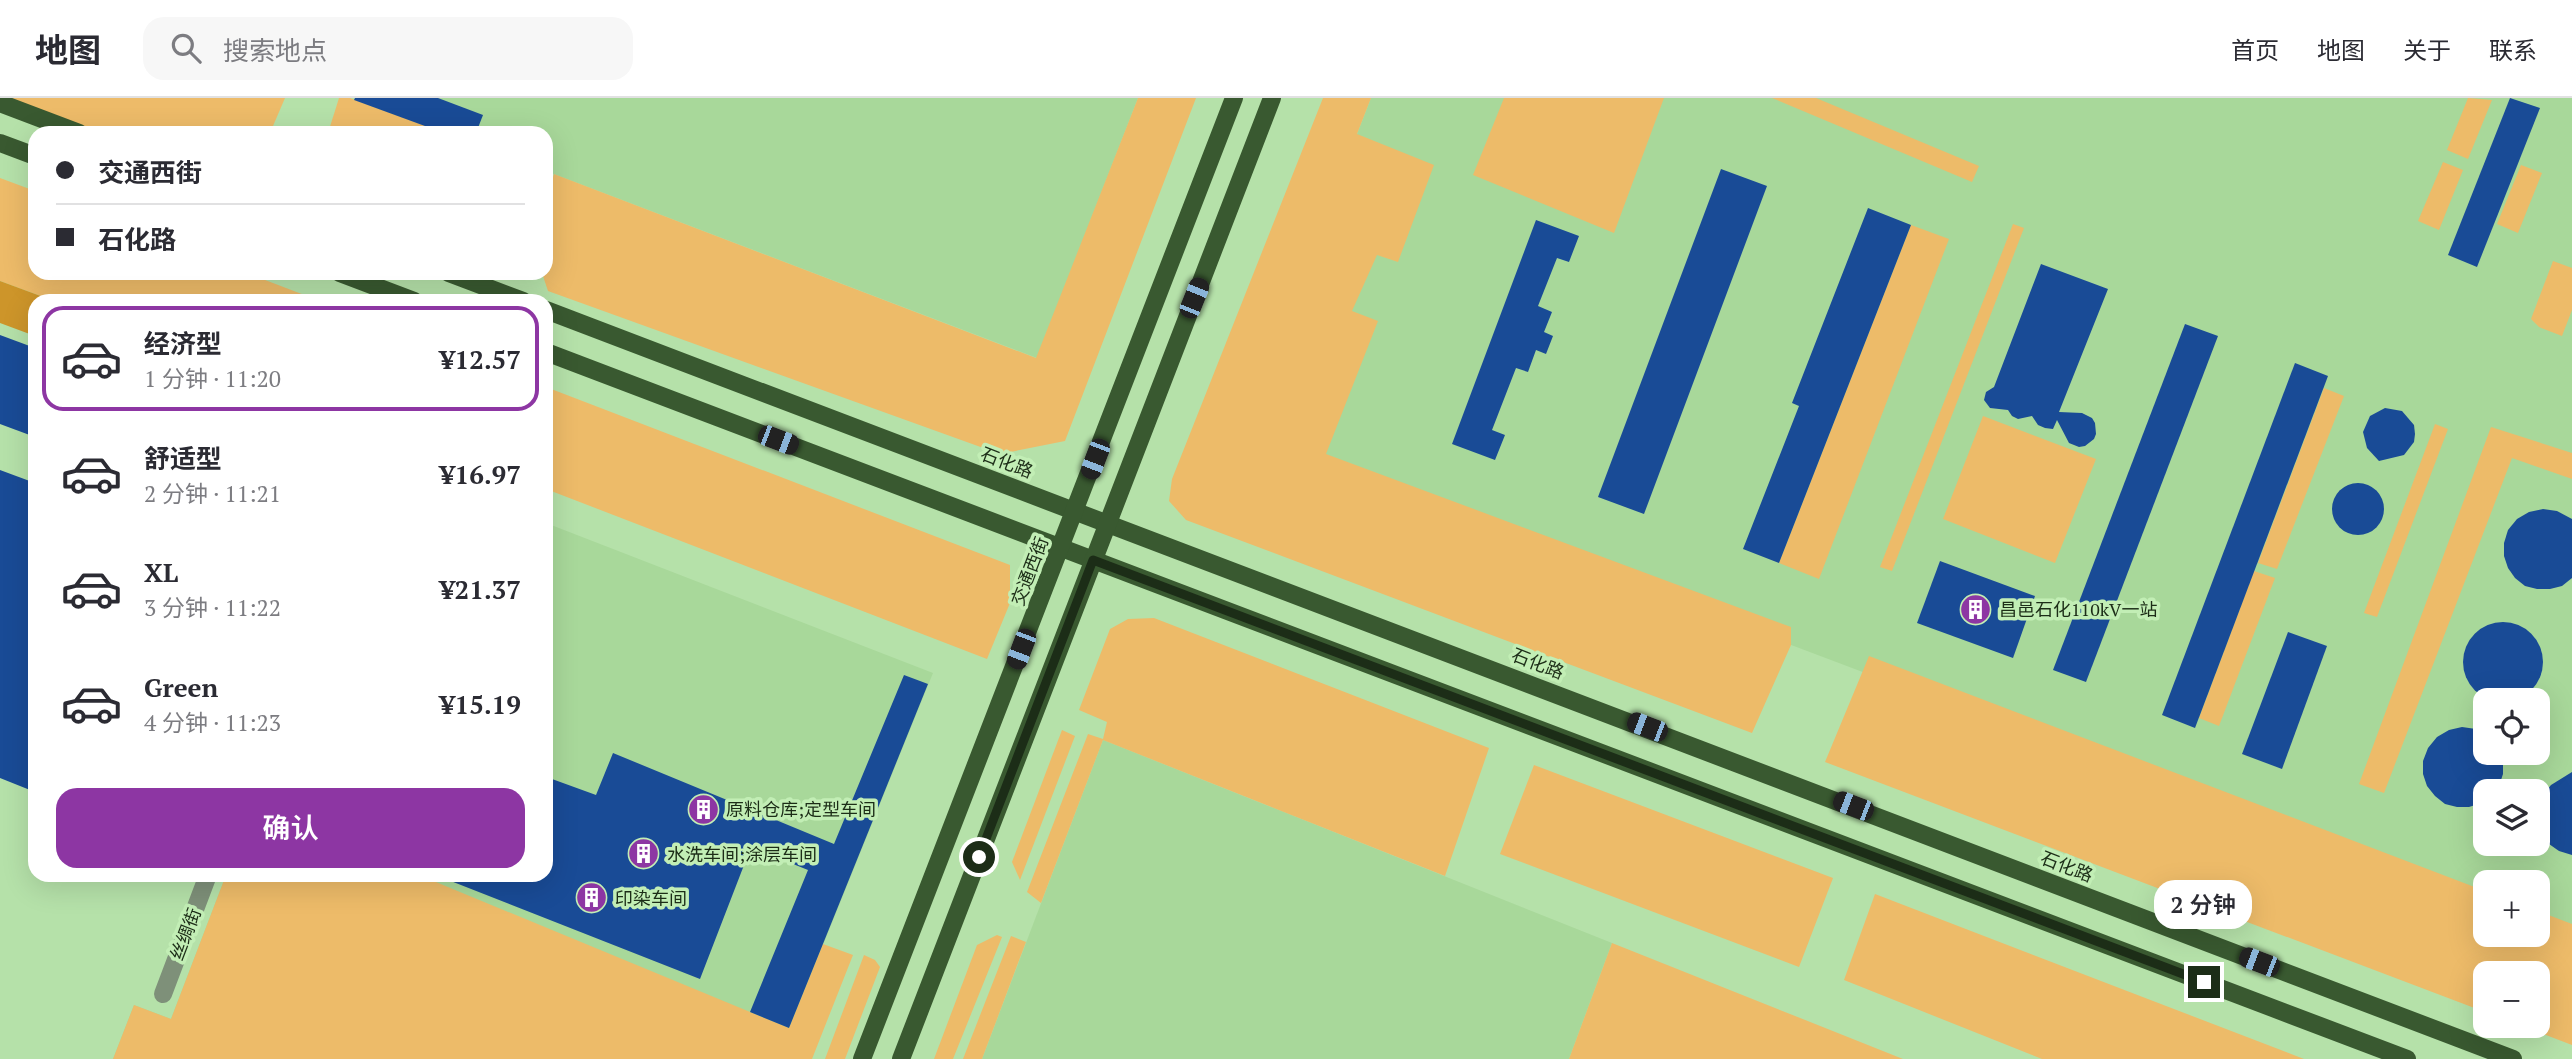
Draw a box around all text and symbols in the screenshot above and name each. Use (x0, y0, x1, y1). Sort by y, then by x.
search box (143, 17, 633, 80)
text: 地图 (35, 28, 101, 71)
icon: search (167, 29, 205, 67)
text: 搜索地点 (223, 33, 327, 67)
text: 首页 (2231, 34, 2279, 66)
text: 地图 (2317, 34, 2365, 66)
text: 关于 (2403, 34, 2451, 66)
text: 联系 (2489, 34, 2537, 66)
text: 交通西街 (98, 155, 202, 189)
text: 石化路 (98, 222, 176, 256)
car (1177, 275, 1212, 321)
text: 经济型 (144, 326, 222, 360)
icon: car (60, 327, 123, 390)
text: ¥12.57 (440, 342, 521, 376)
text: 1 分钟 · 11:20 (144, 363, 281, 394)
car (755, 423, 802, 457)
car (1078, 436, 1113, 482)
text: 舒适型 (144, 441, 222, 475)
street label: 石化路 (977, 441, 1037, 483)
icon: car (60, 442, 123, 505)
text: ¥16.97 (440, 457, 521, 491)
text: 2 分钟 · 11:21 (144, 478, 281, 509)
street label: 交通西街 (1005, 533, 1053, 609)
text: XL (144, 555, 178, 589)
icon: car (60, 557, 123, 620)
text: ¥21.37 (440, 572, 521, 606)
text: 3 分钟 · 11:22 (144, 592, 281, 623)
building icon: 昌邑石化110kV一站 (1959, 592, 1993, 626)
place label: 昌邑石化110kV一站 (1999, 597, 2157, 621)
car (1004, 626, 1039, 672)
street label: 石化路 (1508, 642, 1568, 684)
text: Green (144, 670, 218, 704)
icon: car (60, 672, 123, 735)
text: ¥15.19 (440, 687, 521, 721)
map controls (2473, 688, 2550, 1038)
button: locate (2473, 688, 2550, 765)
text: 4 分钟 · 11:23 (144, 707, 281, 738)
car (1624, 710, 1671, 744)
button: layers (2473, 779, 2550, 856)
button: 确认 (56, 788, 525, 868)
car (1830, 789, 1877, 823)
building icon: 原料仓库;定型车间 (686, 792, 720, 826)
place label: 原料仓库;定型车间 (726, 797, 876, 821)
building icon: 水洗车间;涂层车间 (627, 837, 661, 871)
route start (963, 841, 995, 873)
place label: 水洗车间;涂层车间 (667, 842, 817, 866)
street label: 石化路 (2037, 845, 2097, 887)
button: + (2473, 870, 2550, 947)
callout: 2 分钟 (2155, 880, 2253, 930)
building icon: 印染车间 (575, 881, 609, 915)
place label: 印染车间 (615, 886, 687, 910)
text: 2 分钟 (2170, 889, 2236, 920)
street label: 丝绸街 (164, 904, 206, 964)
car (2236, 945, 2283, 979)
button: − (2473, 961, 2550, 1038)
route end (2188, 966, 2220, 998)

